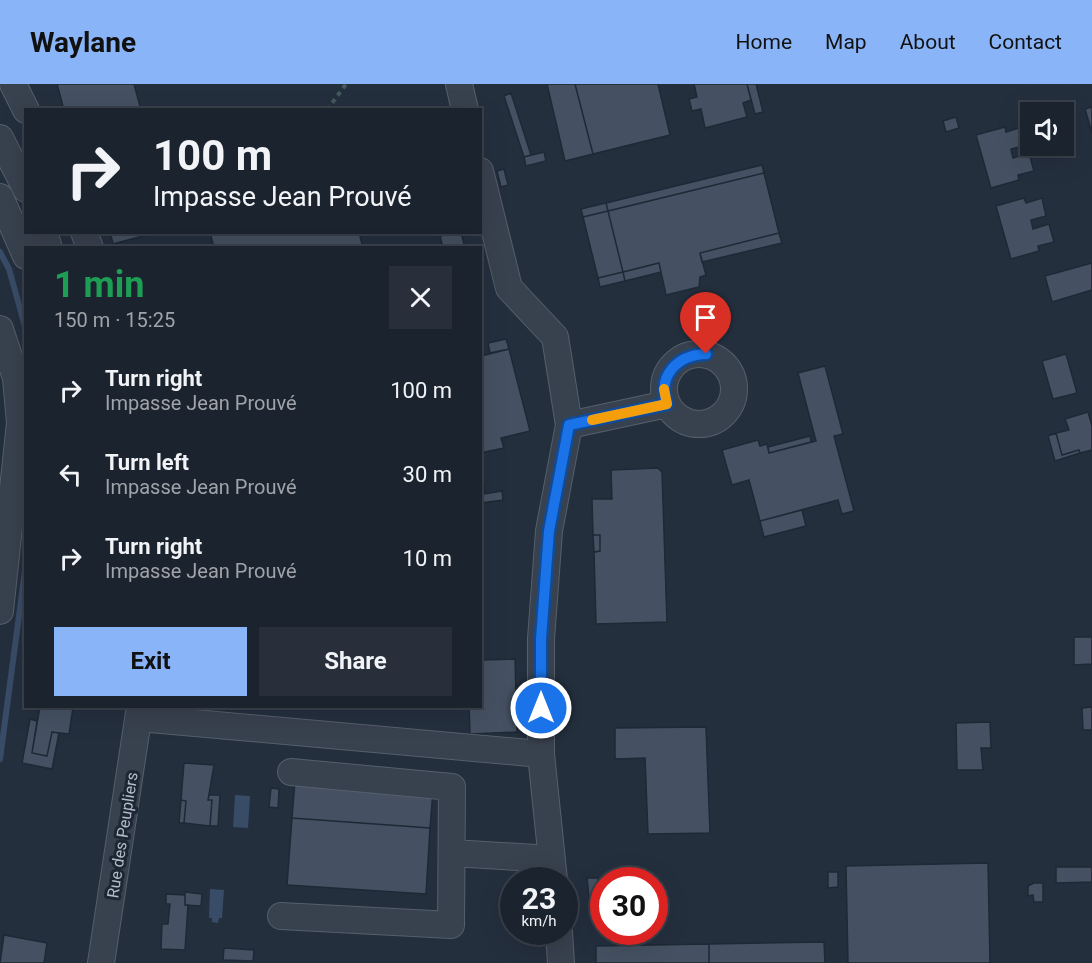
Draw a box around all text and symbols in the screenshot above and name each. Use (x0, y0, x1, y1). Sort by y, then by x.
text: Waylane (30, 26, 136, 59)
text: Home (736, 30, 792, 54)
text: Map (825, 30, 867, 54)
text: About (900, 30, 956, 54)
text: Contact (989, 30, 1062, 54)
map controls (1020, 102, 1074, 156)
button: sound (1020, 102, 1074, 156)
text: 100 m (153, 131, 272, 180)
icon: right (54, 132, 132, 210)
text: Impasse Jean Prouvé (153, 181, 412, 213)
text: 1 min (54, 264, 145, 306)
button: close (389, 266, 452, 329)
pin (680, 292, 731, 354)
icon: arrive (689, 301, 722, 334)
text: 150 m · 15:25 (54, 308, 175, 332)
text: Turn right (105, 366, 202, 391)
icon: right (54, 374, 87, 407)
text: 100 m (390, 378, 452, 403)
text: Impasse Jean Prouvé (105, 391, 297, 415)
text: Turn left (105, 450, 189, 475)
icon: left (54, 458, 87, 491)
text: 30 m (403, 462, 452, 487)
text: Impasse Jean Prouvé (105, 475, 297, 499)
text: Turn right (105, 534, 202, 559)
icon: right (54, 542, 87, 575)
text: 10 m (403, 546, 452, 571)
text: Impasse Jean Prouvé (105, 559, 297, 583)
button: Exit (54, 627, 247, 696)
button: Share (259, 627, 452, 696)
position arrow (509, 676, 573, 740)
street label: Rue des Peupliers (103, 771, 142, 899)
speed limit sign: 30 (590, 867, 668, 945)
text: 23 (522, 881, 556, 916)
text: km/h (521, 912, 557, 930)

